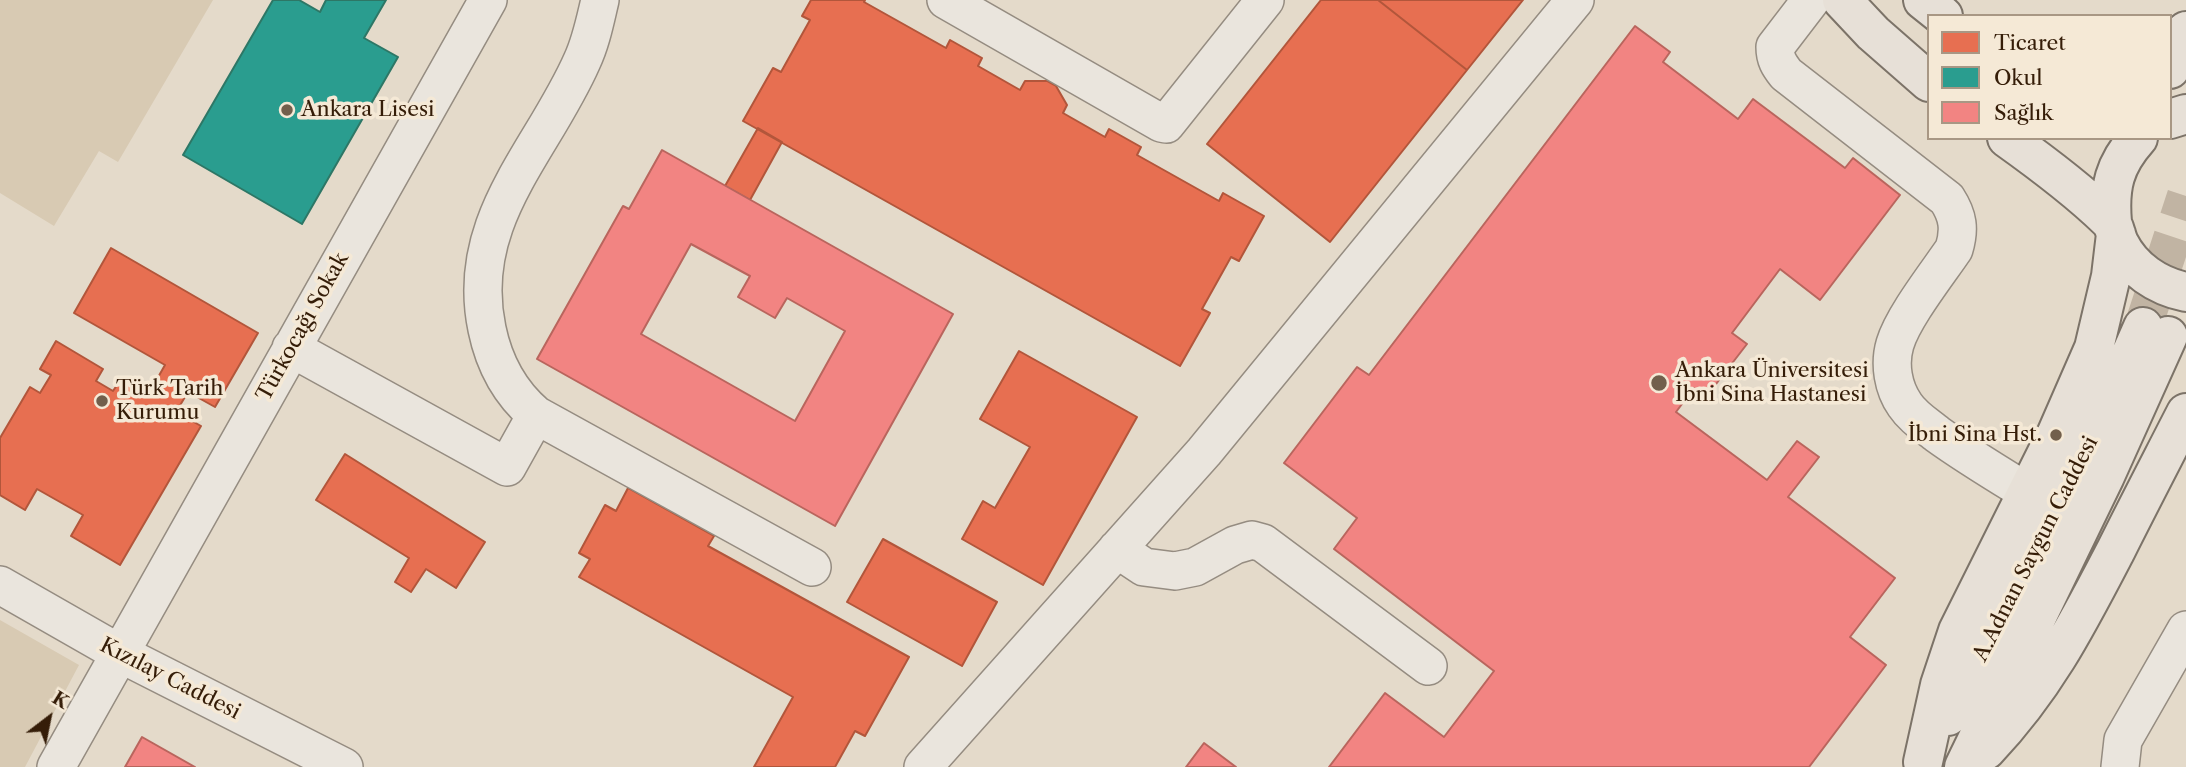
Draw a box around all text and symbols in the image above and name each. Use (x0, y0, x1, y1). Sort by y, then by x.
legend (1927, 14, 2172, 140)
text: Ticaret (1994, 30, 2066, 55)
text: Okul (1994, 65, 2043, 90)
place label: Ankara Lisesi (301, 97, 435, 123)
text: Sağlık (1994, 100, 2053, 125)
marker: Ankara Lisesi (279, 102, 295, 118)
street label: Türkocağı Sokak (252, 248, 354, 406)
place label: Ankara Üniversitesi İbni Sina Hastanesi (1675, 358, 1869, 408)
marker: Ankara Üniversitesi İbni Sina Hastanesi (1649, 373, 1669, 393)
place label: Türk Tarih Kurumu (116, 376, 223, 426)
marker: Türk Tarih Kurumu (94, 393, 110, 409)
place label: İbni Sina Hst. (1908, 422, 2042, 448)
marker: İbni Sina Hst. (2048, 427, 2064, 443)
street label: A.Adnan Saygun Caddesi (1968, 432, 2104, 666)
street label: Kızılay Caddesi (96, 633, 244, 725)
north arrow (14, 683, 84, 753)
text: K (48, 686, 73, 714)

